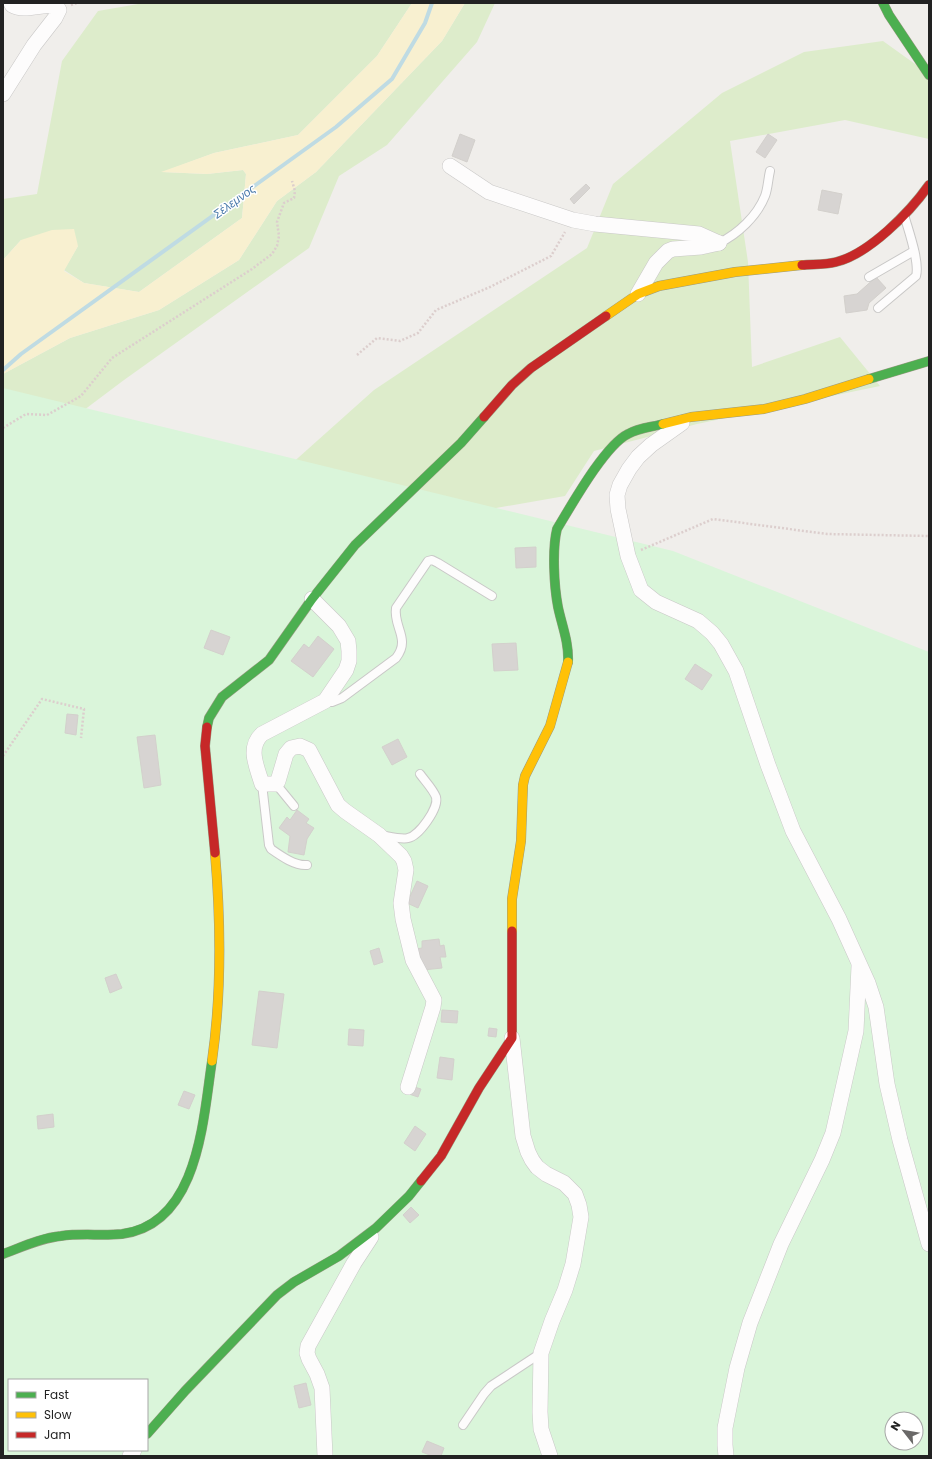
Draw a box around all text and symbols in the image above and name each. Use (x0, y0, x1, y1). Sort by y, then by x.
water label: Σέλεμνος (208, 180, 259, 223)
legend (8, 1379, 148, 1451)
text: Fast (44, 1386, 69, 1403)
text: Slow (44, 1406, 72, 1423)
north arrow (884, 1411, 924, 1451)
text: N (886, 1418, 904, 1434)
text: Jam (44, 1426, 71, 1443)

